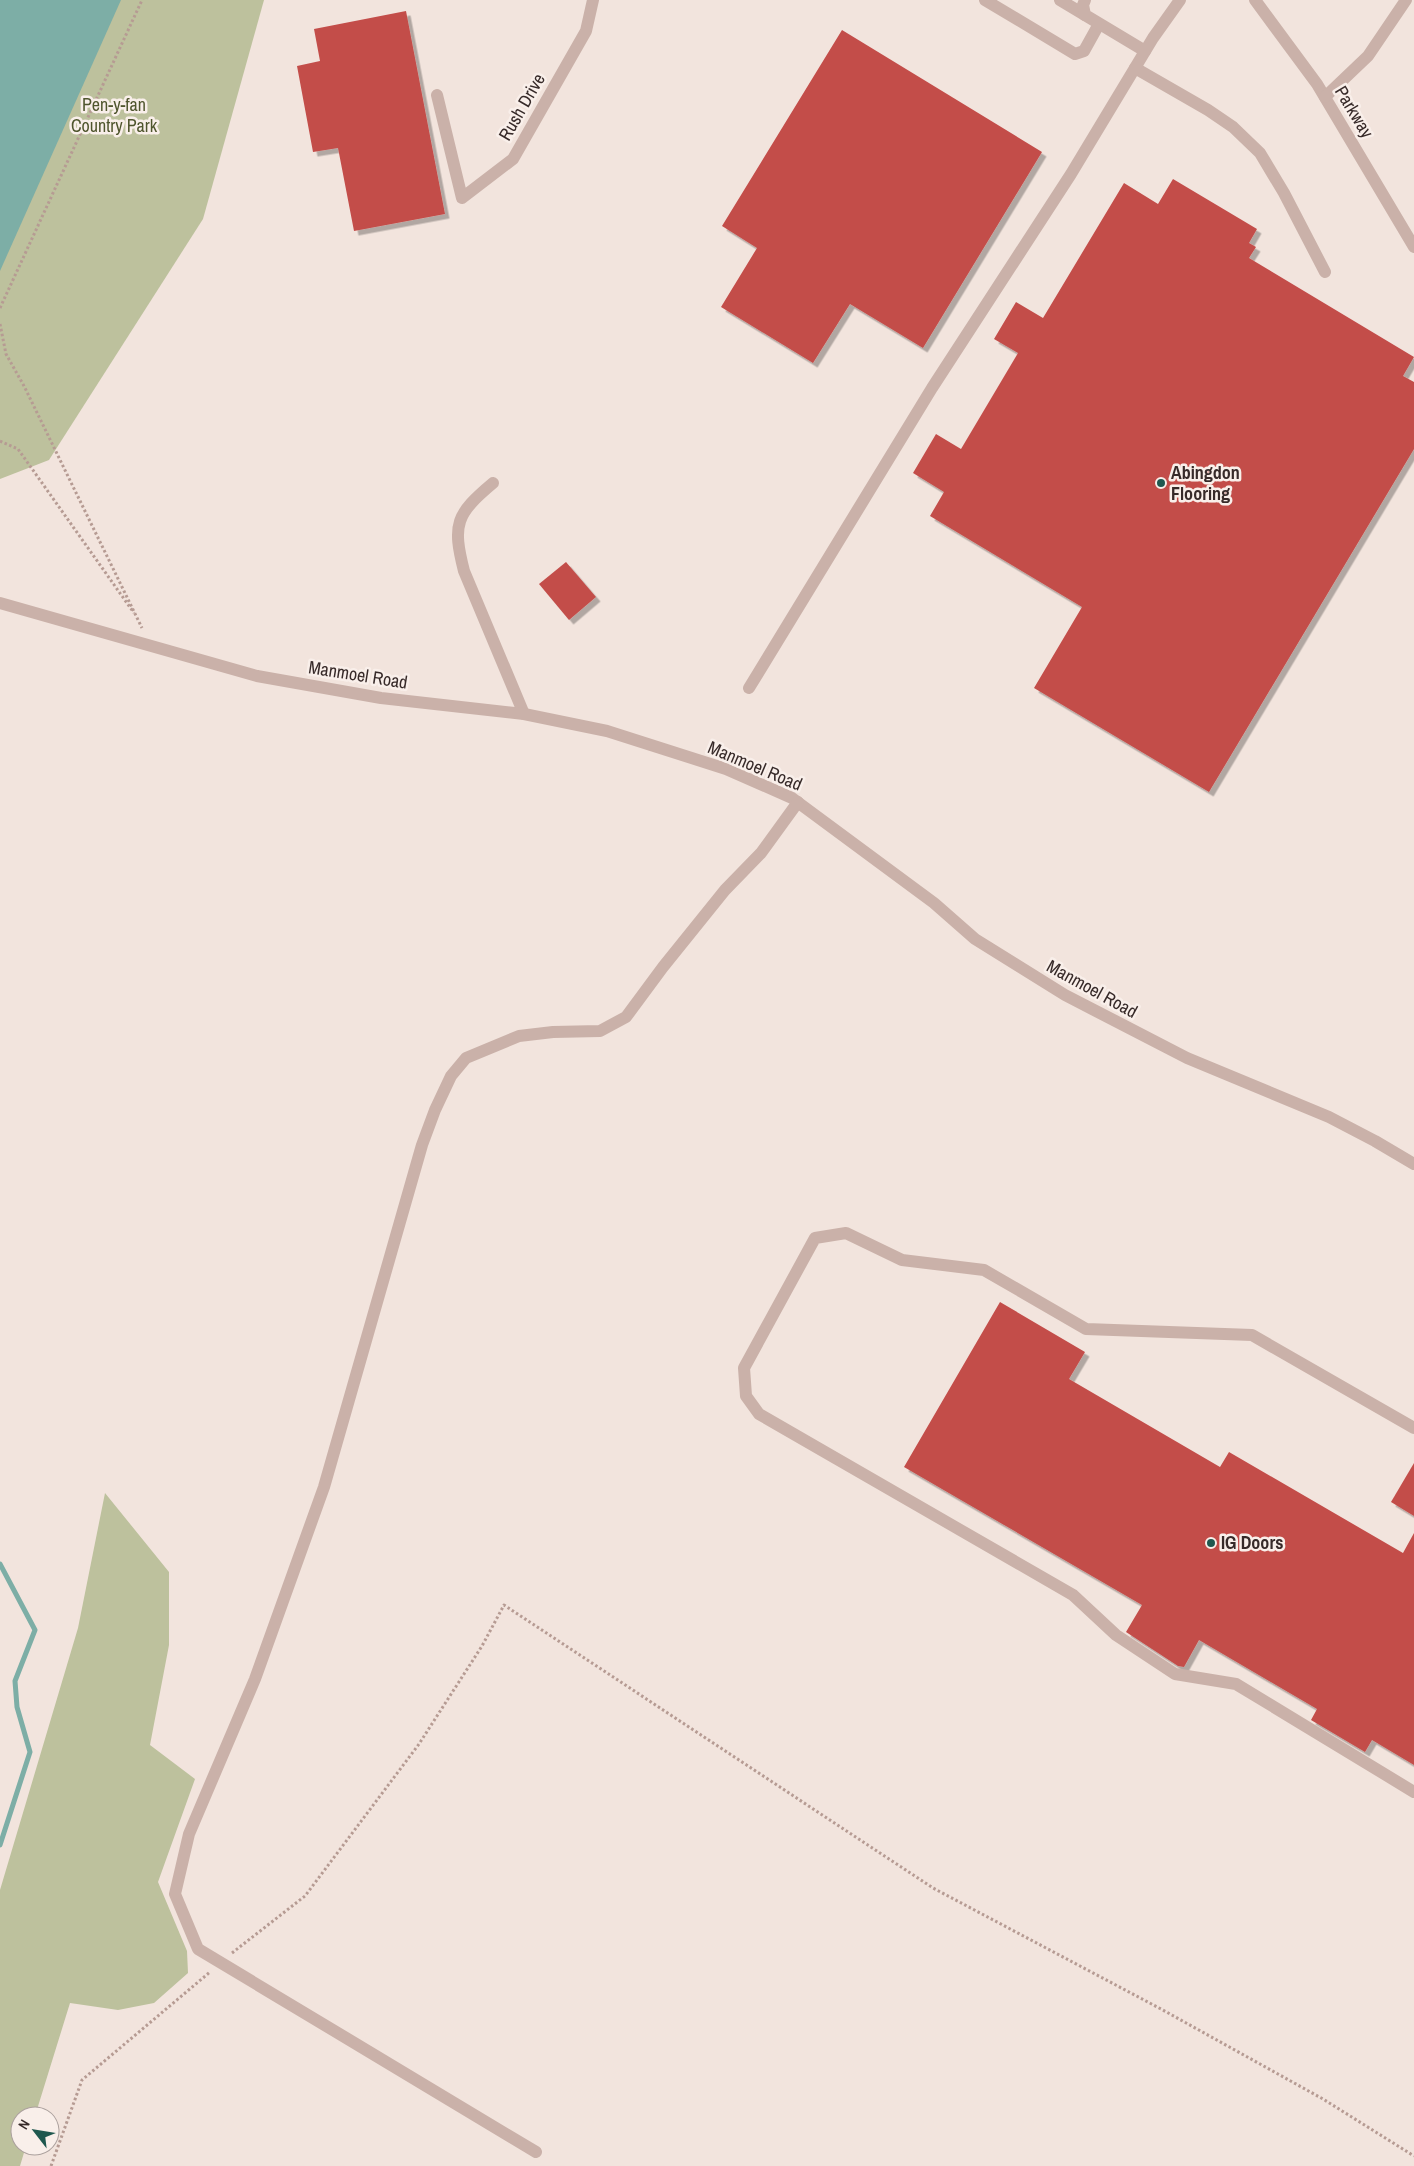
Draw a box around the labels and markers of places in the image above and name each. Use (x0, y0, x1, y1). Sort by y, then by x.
place label: Abingdon Flooring (1171, 460, 1240, 506)
marker: Abingdon Flooring (1155, 477, 1167, 489)
place label: IG Doors (1221, 1530, 1283, 1555)
marker: IG Doors (1205, 1537, 1217, 1549)

